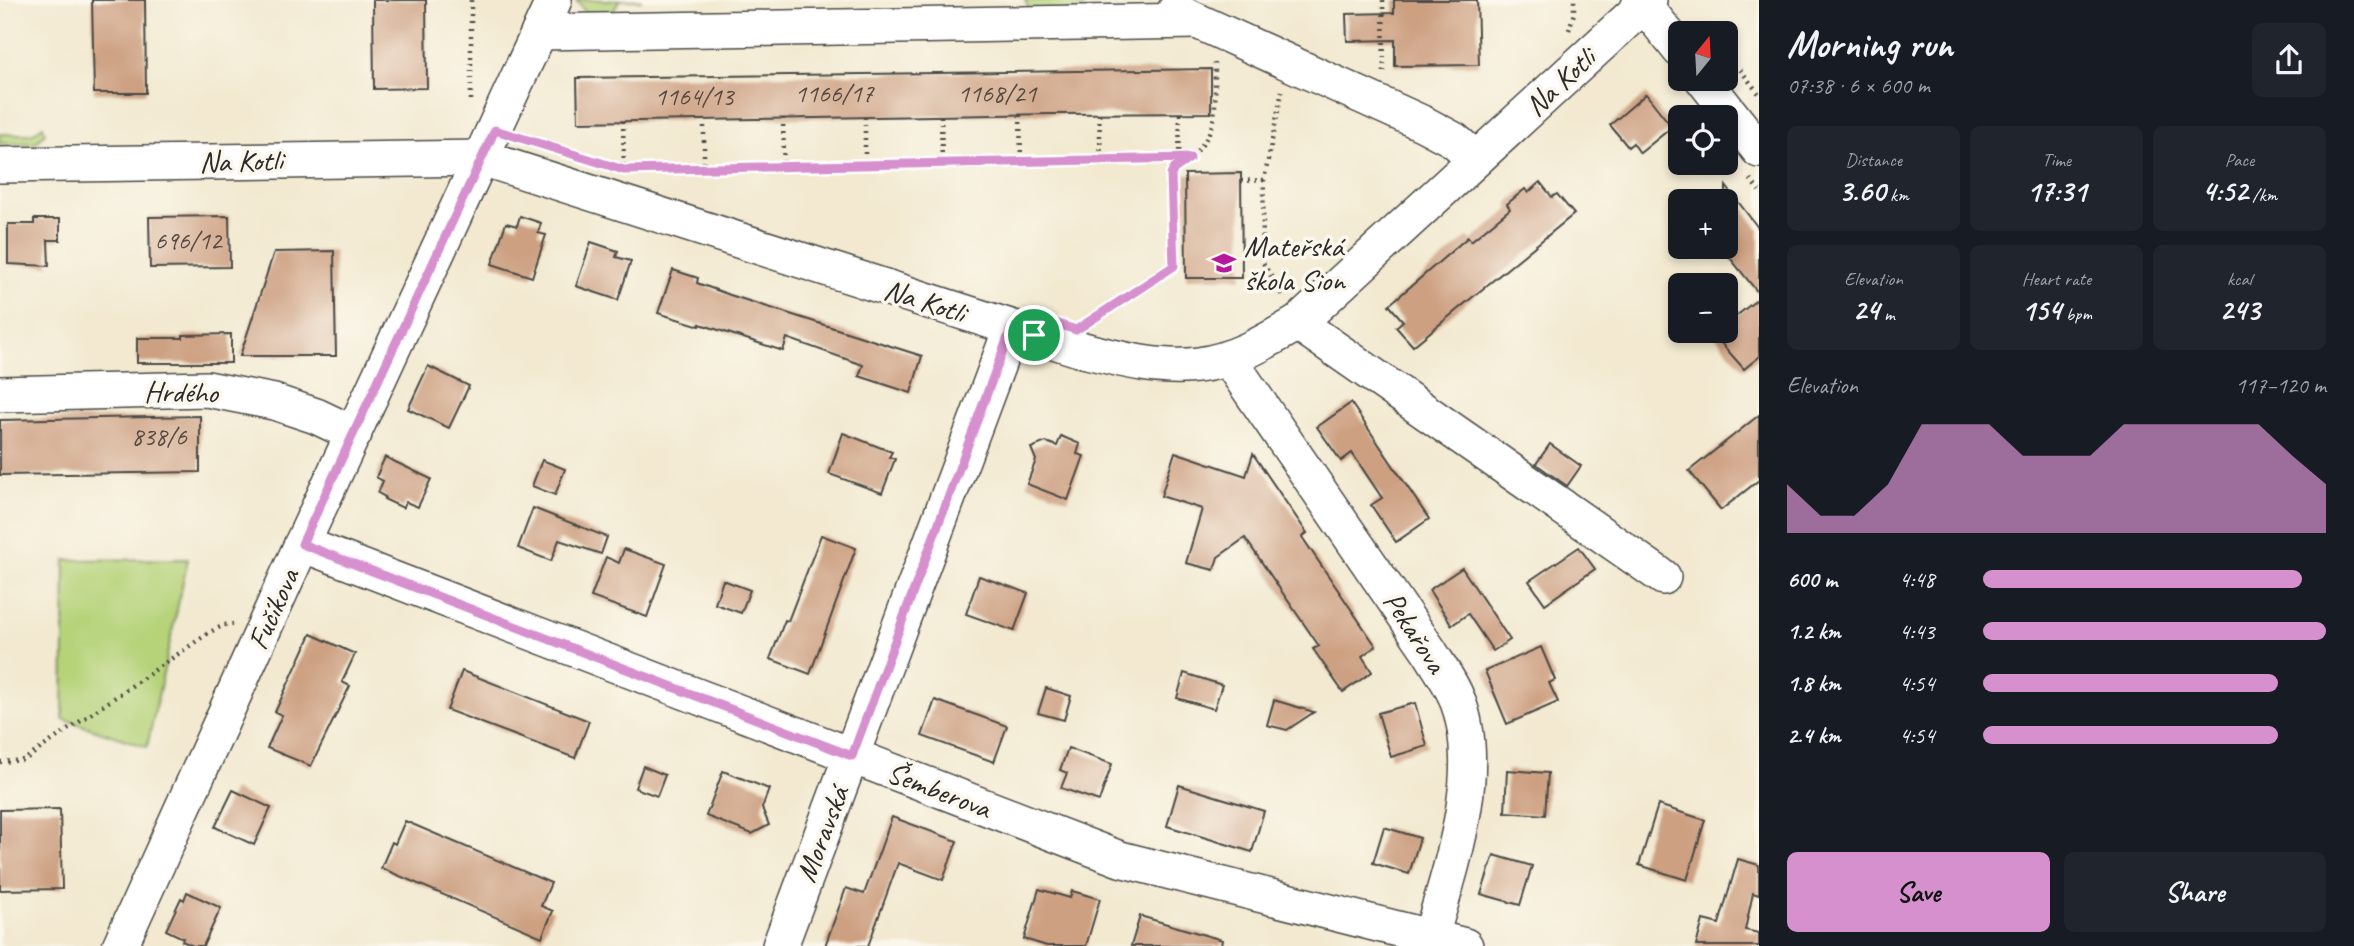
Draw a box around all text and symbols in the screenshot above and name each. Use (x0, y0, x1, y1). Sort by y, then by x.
north arrow (1668, 21, 1738, 91)
map controls (1668, 21, 1738, 343)
text: Morning run (1787, 21, 1953, 68)
button: share (2252, 23, 2326, 97)
street label: Na Kotli (1517, 37, 1606, 124)
text: 07:38 · 6 × 600 m (1787, 71, 1930, 100)
house number: 1166/17 (795, 77, 875, 110)
house number: 1168/21 (958, 77, 1038, 110)
house number: 1164/13 (655, 80, 736, 113)
button: locate (1668, 105, 1738, 175)
street label: Na Kotli (199, 141, 286, 181)
text: Distance (1845, 148, 1902, 172)
text: Time (2042, 148, 2071, 172)
text: Pace (2225, 148, 2254, 172)
text: 3.60 (1838, 172, 1885, 210)
text: 17:31 (2027, 172, 2086, 210)
text: 4:52 (2202, 172, 2248, 210)
text: km (1885, 183, 1909, 207)
text: /km (2248, 183, 2277, 207)
button: + (1668, 189, 1738, 259)
house number: 696/12 (154, 224, 224, 257)
place label: Mateřská škola Sion (1244, 227, 1346, 299)
school or university icon: Mateřská škola Sion (1210, 249, 1238, 277)
text: Elevation (1844, 267, 1903, 291)
text: Heart rate (2022, 267, 2091, 291)
text: kcal (2227, 267, 2252, 291)
street label: Na Kotli (880, 270, 974, 333)
button: − (1668, 273, 1738, 343)
text: 24 (1852, 291, 1879, 329)
text: 154 (2021, 291, 2061, 329)
text: 243 (2219, 291, 2260, 329)
text: m (1879, 302, 1895, 326)
text: bpm (2061, 302, 2092, 326)
pin (1004, 305, 1064, 365)
icon: arrive (1015, 316, 1053, 354)
text: Elevation (1787, 371, 1858, 400)
text: 117–120 m (2235, 371, 2326, 400)
street label: Hrdého (144, 372, 220, 412)
house number: 838/6 (131, 420, 188, 453)
street label: Fučíkova (238, 561, 308, 655)
text: 600 m (1787, 565, 1837, 594)
text: 4:48 (1899, 565, 1935, 594)
street label: Pekařova (1375, 584, 1456, 682)
text: 1.2 km (1787, 617, 1841, 646)
text: 4:43 (1899, 617, 1935, 646)
text: 1.8 km (1787, 669, 1841, 698)
text: 4:54 (1899, 669, 1935, 698)
text: 2.4 km (1787, 721, 1841, 750)
text: 4:54 (1899, 721, 1935, 750)
street label: Šemberova (882, 753, 998, 828)
street label: Moravská (786, 778, 859, 887)
button: Save (1787, 852, 2050, 932)
button: Share (2064, 852, 2326, 932)

